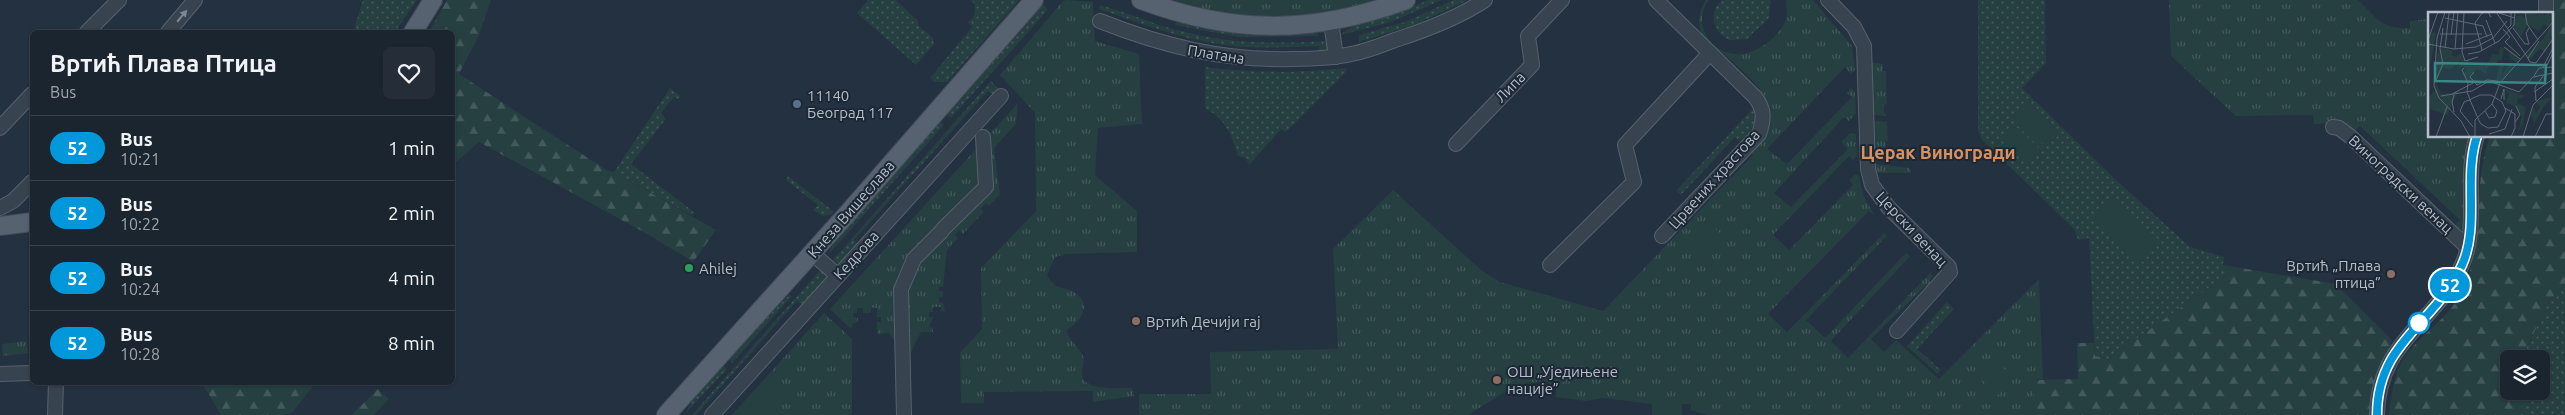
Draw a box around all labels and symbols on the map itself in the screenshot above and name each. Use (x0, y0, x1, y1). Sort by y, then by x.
one-way arrow (176, 10, 187, 23)
inset map (2428, 12, 2552, 138)
street label: Платана (1186, 41, 1246, 67)
street label: Липа (1492, 68, 1528, 106)
place label: 11140 Београд 117 (807, 87, 893, 121)
marker: 11140 Београд 117 (791, 98, 803, 110)
street label: Црвених храстова (1665, 126, 1763, 232)
street label: Виноградски венац (2345, 131, 2457, 237)
district label: Церак Виногради (1861, 142, 2015, 162)
street label: Кнеза Вишеслава (804, 157, 898, 261)
street label: Церски венац (1873, 188, 1951, 270)
street label: Кедрова (830, 227, 882, 283)
place label: Вртић „Плава птица” (2286, 257, 2381, 291)
place label: Ahilej (699, 260, 737, 277)
marker: Ahilej (683, 262, 695, 274)
marker: Вртић „Плава птица” (2385, 268, 2397, 280)
line badge: 52 (2428, 269, 2472, 301)
unlabelled marker (2408, 312, 2430, 334)
place label: Вртић Дечији гај (1146, 313, 1261, 330)
marker: Вртић Дечији гај (1130, 315, 1142, 327)
place label: ОШ „Уједињене нације” (1507, 363, 1618, 397)
marker: ОШ „Уједињене нације” (1491, 374, 1503, 386)

